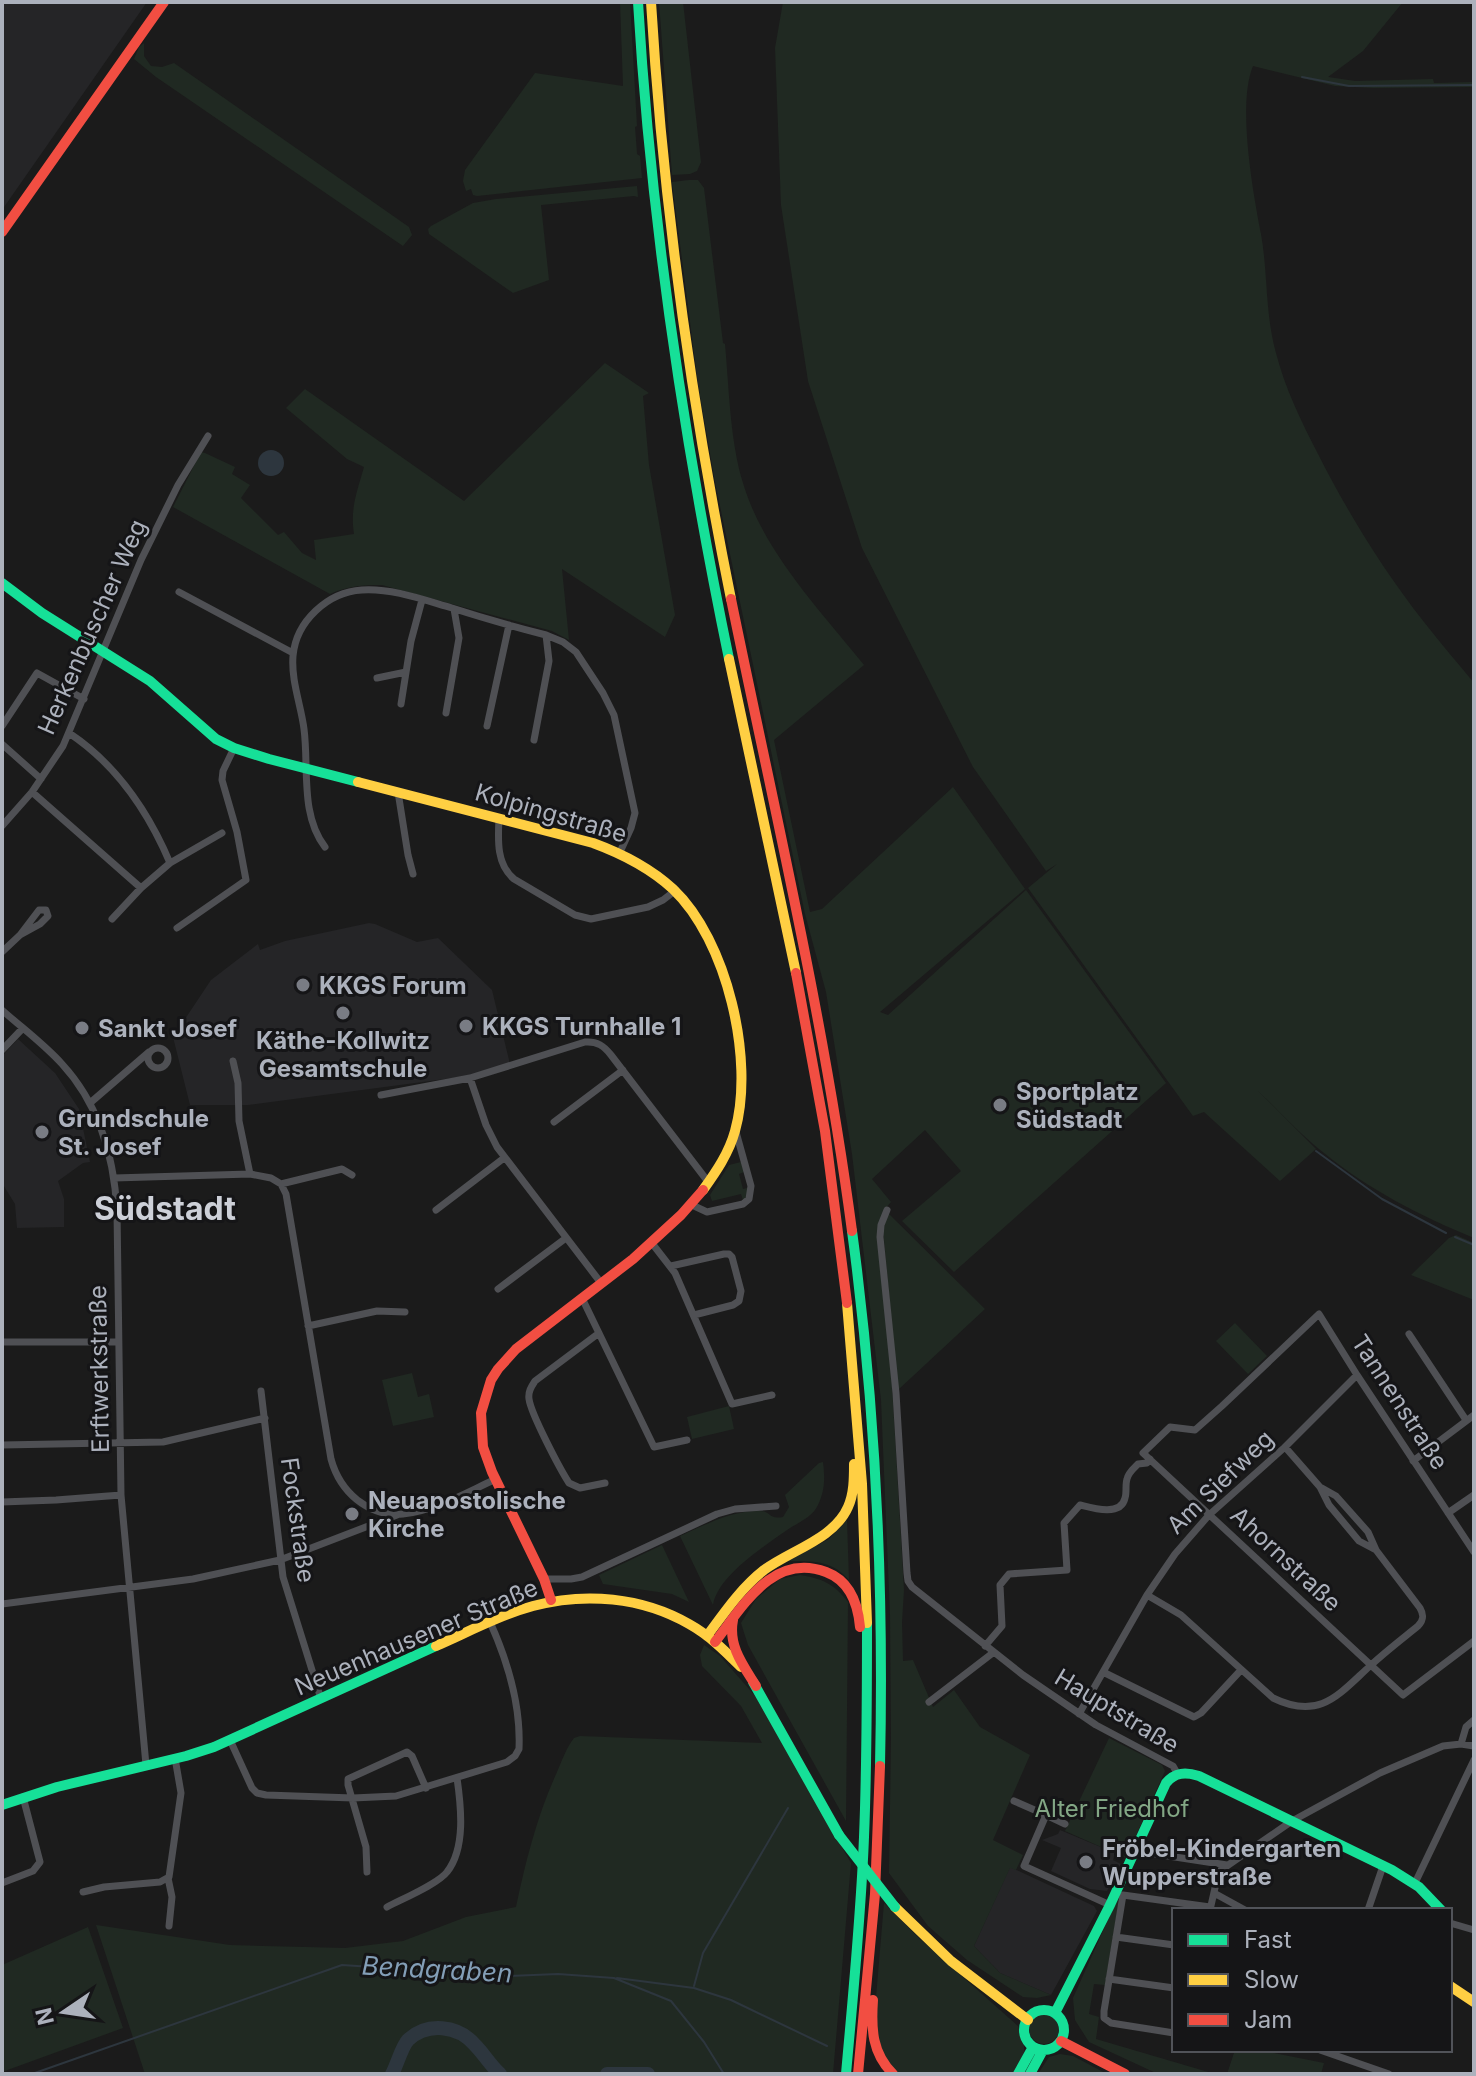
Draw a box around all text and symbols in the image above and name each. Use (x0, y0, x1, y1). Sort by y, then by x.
street label: Herkenbuscher Weg (31, 515, 153, 739)
street label: Kolpingstraße (472, 777, 630, 849)
place label: KKGS Forum (319, 971, 467, 1000)
marker: KKGS Forum (294, 976, 312, 994)
marker: Käthe-Kollwitz Gesamtschule (334, 1004, 352, 1022)
place label: KKGS Turnhalle 1 (482, 1012, 681, 1041)
place label: Sankt Josef (98, 1014, 237, 1043)
marker: KKGS Turnhalle 1 (457, 1017, 475, 1035)
marker: Sankt Josef (73, 1019, 91, 1037)
place label: Käthe-Kollwitz Gesamtschule (256, 1026, 430, 1083)
place label: Sportplatz Südstadt (1016, 1077, 1139, 1134)
marker: Sportplatz Südstadt (991, 1096, 1009, 1114)
place label: Grundschule St. Josef (58, 1104, 209, 1161)
marker: Grundschule St. Josef (33, 1123, 51, 1141)
district label: Südstadt (94, 1189, 236, 1228)
street label: Erftwerkstraße (83, 1285, 115, 1453)
street label: Tannenstraße (1345, 1329, 1455, 1475)
street label: Am Siefweg (1161, 1424, 1279, 1540)
street label: Fockstraße (275, 1455, 321, 1585)
place label: Neuapostolische Kirche (368, 1486, 566, 1543)
street label: Ahornstraße (1225, 1500, 1347, 1618)
marker: Neuapostolische Kirche (343, 1505, 361, 1523)
street label: Neuenhausener Straße (290, 1573, 542, 1701)
street label: Hauptstraße (1050, 1663, 1184, 1759)
park label: Alter Friedhof (1035, 1794, 1190, 1823)
place label: Fröbel-Kindergarten Wupperstraße (1102, 1834, 1341, 1891)
marker: Fröbel-Kindergarten Wupperstraße (1077, 1853, 1095, 1871)
legend (1172, 1908, 1452, 2052)
text: Fast (1244, 1925, 1292, 1954)
water label: Bendgraben (361, 1950, 513, 1988)
text: Slow (1244, 1965, 1299, 1994)
north arrow (24, 1972, 104, 2052)
text: N (30, 2005, 59, 2028)
text: Jam (1244, 2005, 1292, 2034)

